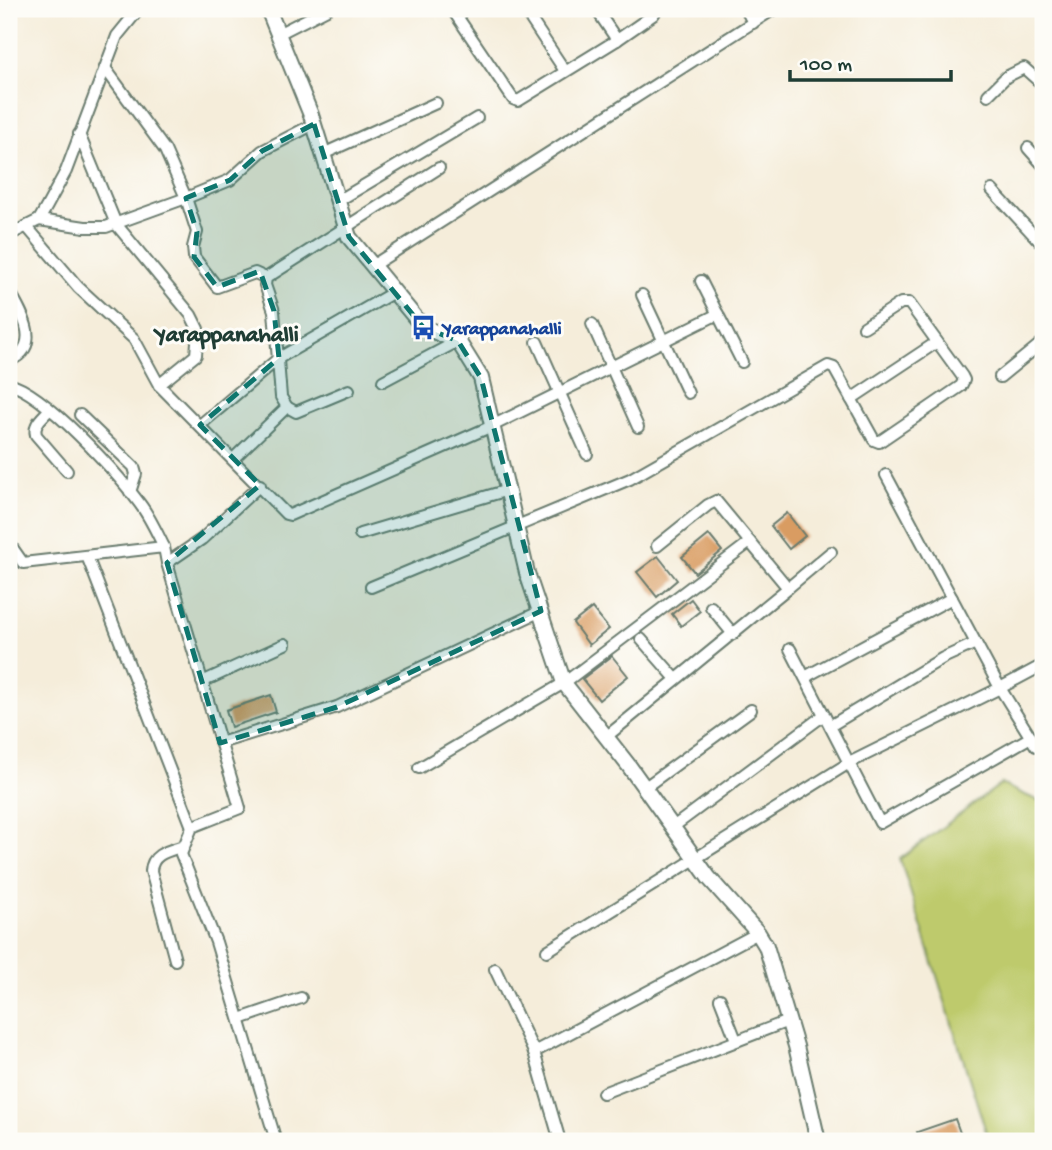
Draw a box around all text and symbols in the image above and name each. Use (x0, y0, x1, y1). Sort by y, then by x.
scale bar (790, 38, 950, 82)
text: 100 m (799, 54, 852, 79)
bus stop icon: Yarappanahalli (409, 313, 437, 341)
place label: Yarappanahalli (441, 319, 562, 342)
district label: Yarappanahalli (152, 323, 299, 350)

